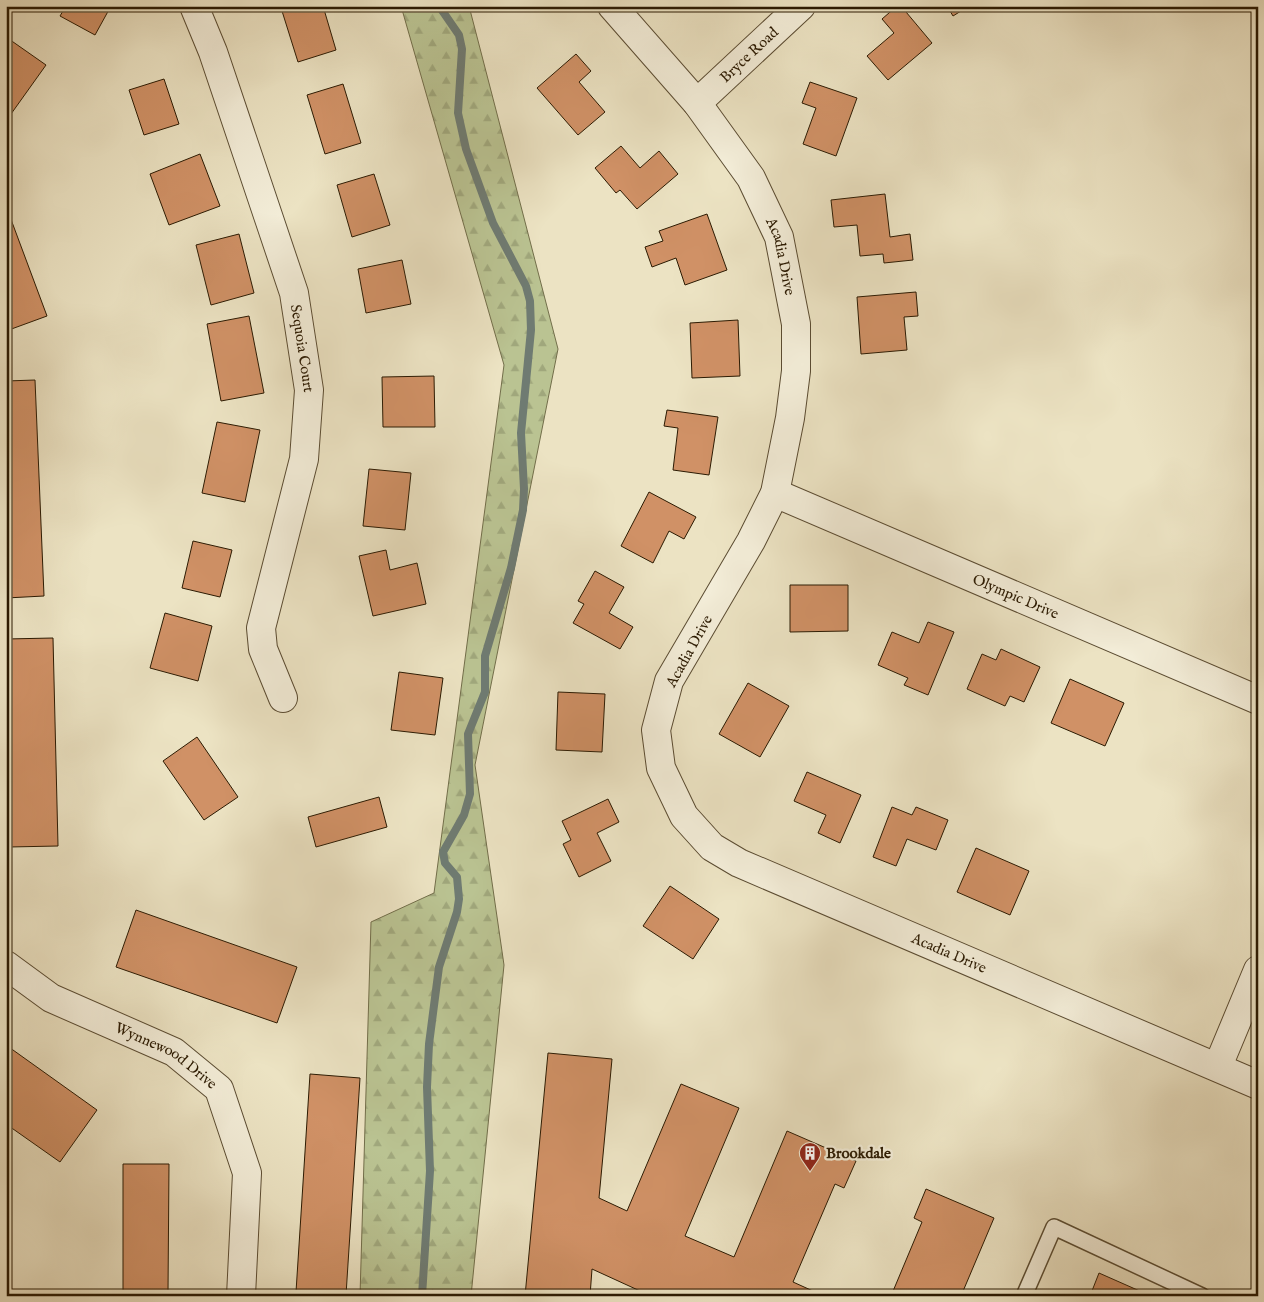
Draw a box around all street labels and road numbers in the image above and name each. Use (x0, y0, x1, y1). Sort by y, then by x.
street label: Bryce Road (716, 22, 783, 87)
street label: Acadia Drive (761, 214, 799, 297)
street label: Sequoia Court (286, 303, 318, 394)
street label: Olympic Drive (970, 570, 1062, 624)
street label: Acadia Drive (661, 612, 717, 692)
street label: Acadia Drive (908, 928, 989, 978)
street label: Wynnewood Drive (112, 1018, 221, 1094)

